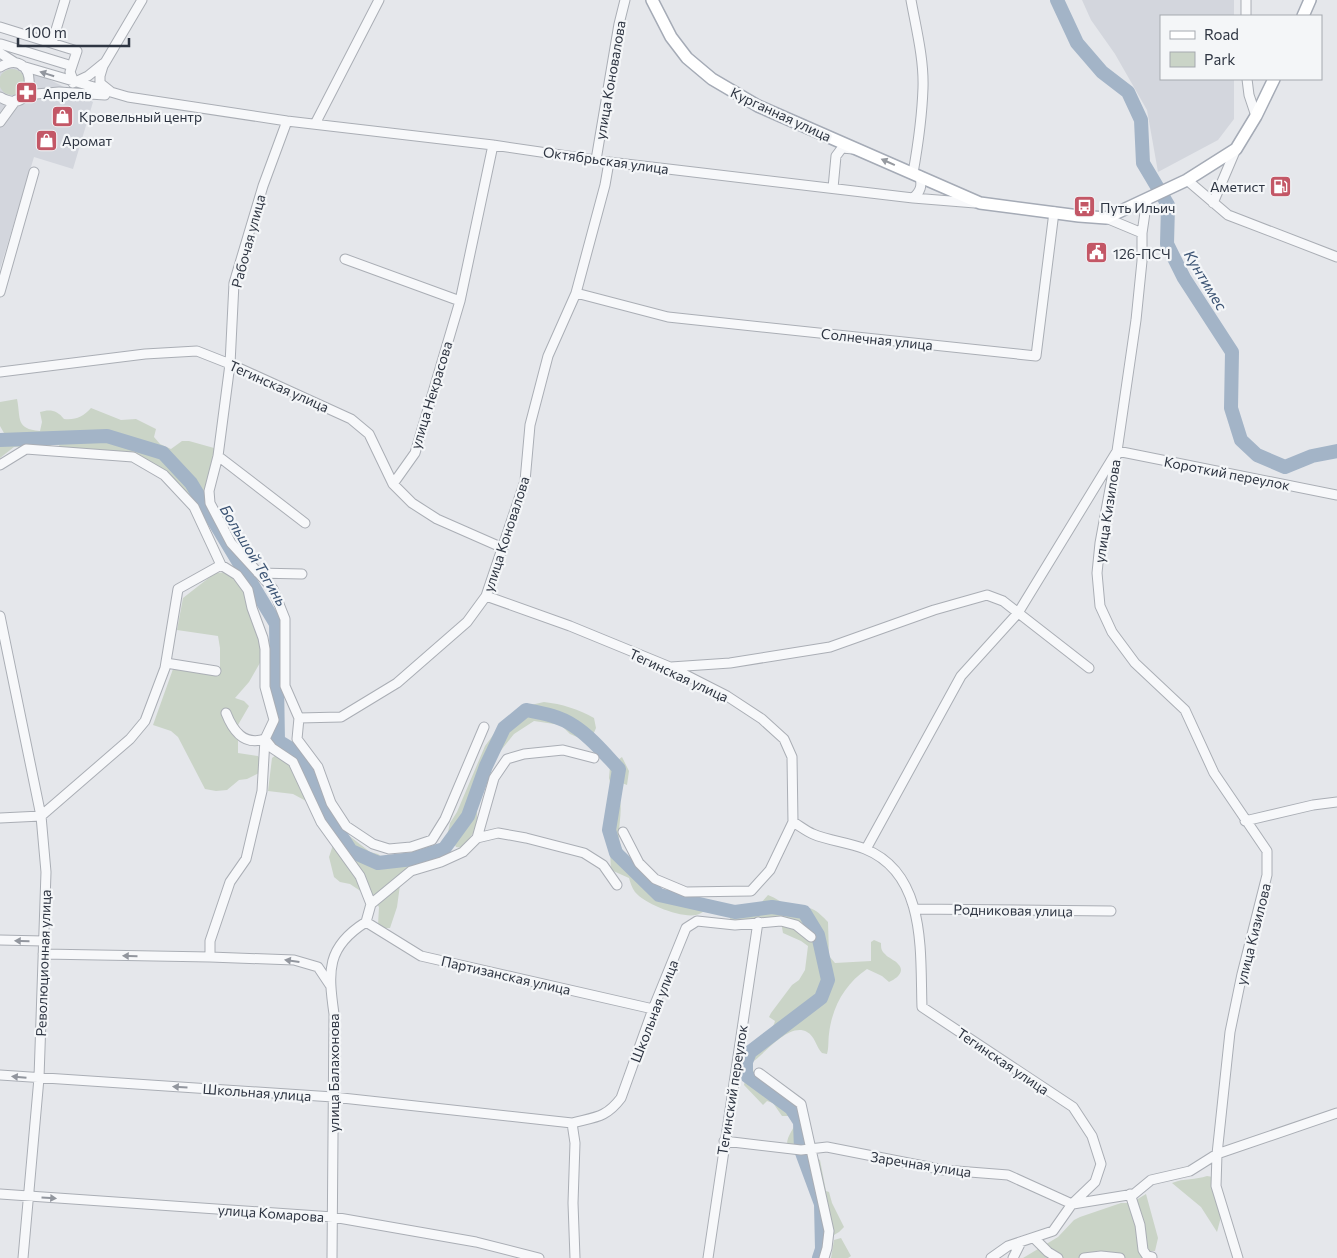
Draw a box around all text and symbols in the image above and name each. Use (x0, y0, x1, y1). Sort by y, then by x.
scale bar (18, 15, 129, 47)
legend (1160, 15, 1322, 80)
street label: улица Коновалова (591, 19, 629, 141)
text: 100 m (25, 23, 67, 41)
text: Road (1204, 25, 1239, 43)
text: Park (1204, 50, 1235, 68)
one-way arrow (39, 69, 54, 77)
pharmacy icon: Апрель (15, 81, 39, 105)
street label: Курганная улица (728, 83, 834, 145)
place label: Апрель (43, 85, 91, 102)
shop icon: Кровельный центр (51, 104, 75, 128)
place label: Кровельный центр (79, 108, 202, 125)
shop icon: Аромат (34, 128, 58, 152)
place label: Аромат (62, 132, 112, 149)
street label: Октябрьская улица (542, 143, 670, 177)
one-way arrow (881, 157, 895, 165)
fuel station icon: Аметист (1269, 174, 1293, 198)
place label: Аметист (1210, 178, 1265, 195)
street label: Рабочая улица (227, 192, 269, 290)
bus stop icon: Путь Ильич (1072, 195, 1096, 219)
place label: Путь Ильич (1100, 199, 1175, 216)
public building icon: 126-ПСЧ (1085, 241, 1109, 265)
place label: 126-ПСЧ (1113, 245, 1171, 262)
water label: Кунтимес (1181, 246, 1231, 314)
street label: Солнечная улица (820, 325, 934, 353)
street label: улица Некрасова (407, 339, 455, 451)
street label: Тегинская улица (226, 356, 332, 416)
street label: Короткий переулок (1163, 452, 1292, 494)
street label: улица Кизилова (1090, 458, 1124, 564)
street label: улица Коновалова (479, 474, 533, 594)
water label: Большой Тегинь (217, 501, 292, 609)
street label: Тегинская улица (627, 645, 731, 705)
street label: улица Кизилова (1232, 881, 1274, 987)
street label: Революционная улица (32, 889, 54, 1037)
street label: Родниковая улица (953, 900, 1073, 920)
one-way arrow (13, 937, 29, 945)
one-way arrow (122, 952, 138, 960)
street label: Партизанская улица (440, 952, 572, 998)
one-way arrow (284, 957, 300, 965)
street label: Школьная улица (627, 957, 681, 1065)
street label: улица Балахонова (325, 1014, 342, 1132)
street label: Тегинский переулок (713, 1023, 751, 1157)
street label: Тегинская улица (954, 1024, 1052, 1098)
one-way arrow (11, 1073, 27, 1081)
street label: Школьная улица (202, 1080, 312, 1104)
one-way arrow (171, 1083, 187, 1091)
street label: Заречная улица (869, 1148, 973, 1180)
one-way arrow (41, 1194, 57, 1202)
street label: улица Комарова (217, 1201, 325, 1225)

